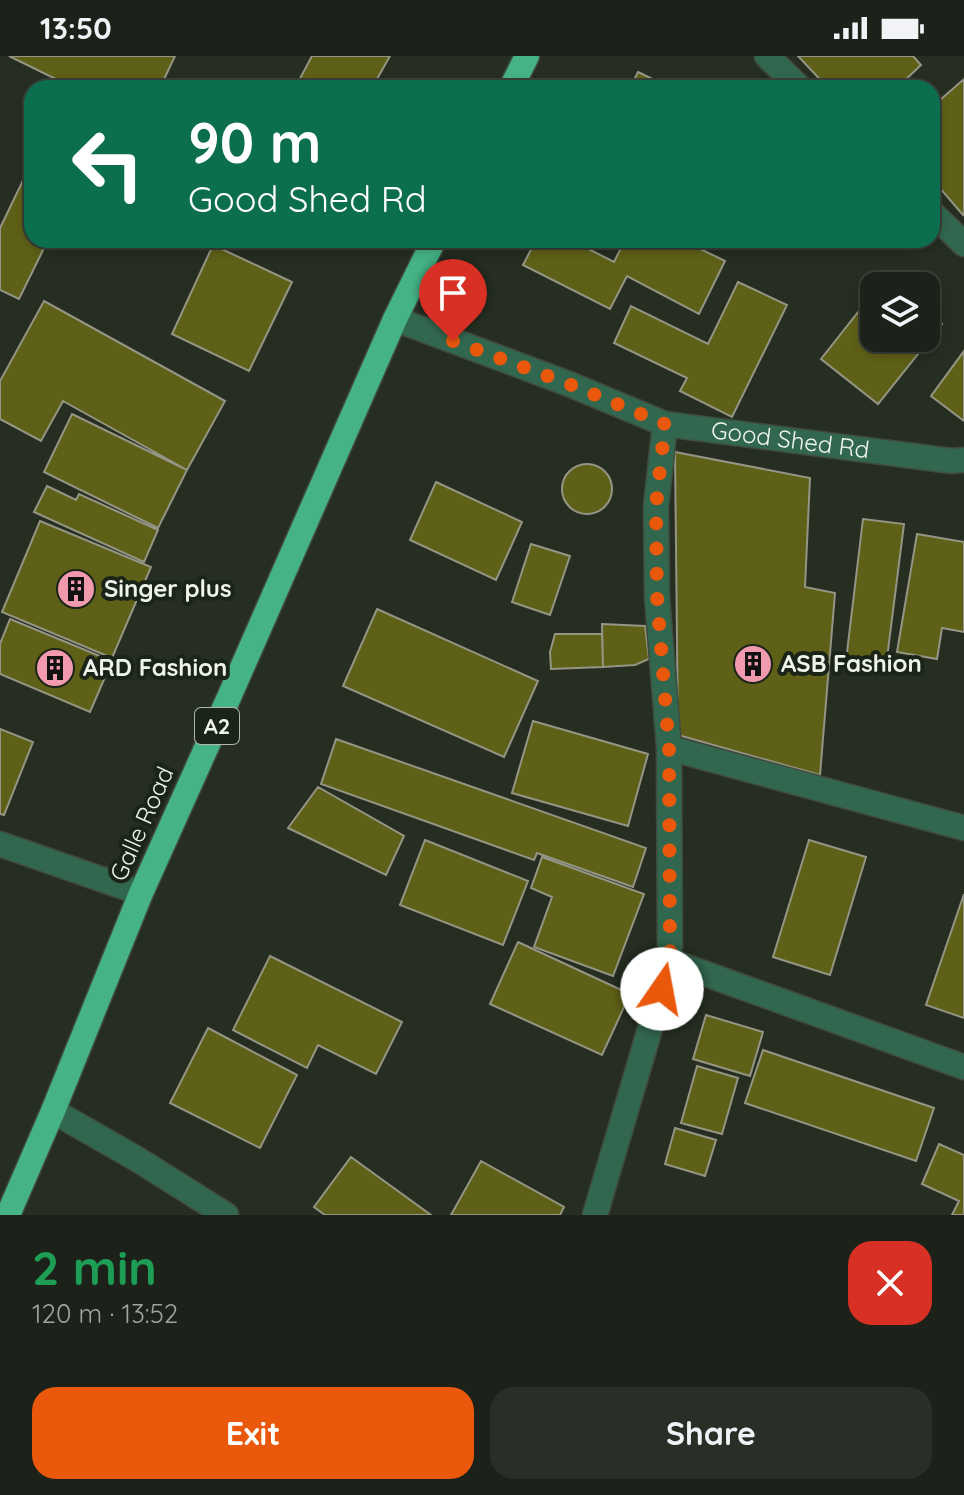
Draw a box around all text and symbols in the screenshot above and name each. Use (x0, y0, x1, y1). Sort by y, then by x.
text: 13:50 (40, 9, 112, 47)
text: 90 m (188, 107, 322, 177)
icon: left (56, 112, 160, 216)
text: Good Shed Rd (188, 176, 427, 221)
pin (419, 259, 487, 341)
icon: arrive (431, 271, 475, 315)
map controls (860, 272, 940, 352)
button: layers (860, 272, 940, 352)
street label: Good Shed Rd (710, 414, 871, 464)
building icon: Singer plus (55, 568, 97, 610)
place label: Singer plus (104, 573, 232, 603)
building icon: ASB Fashion (732, 643, 774, 685)
building icon: ARD Fashion (34, 647, 76, 689)
place label: ASB Fashion (781, 648, 922, 678)
place label: ARD Fashion (83, 652, 227, 682)
road number: A2 (195, 708, 239, 744)
street label: Galle Road (103, 762, 180, 885)
position arrow (620, 947, 704, 1031)
text: 2 min (32, 1237, 157, 1297)
button: close (848, 1241, 932, 1325)
text: 120 m · 13:52 (32, 1297, 178, 1330)
button: Exit (32, 1387, 474, 1479)
button: Share (490, 1387, 932, 1479)

